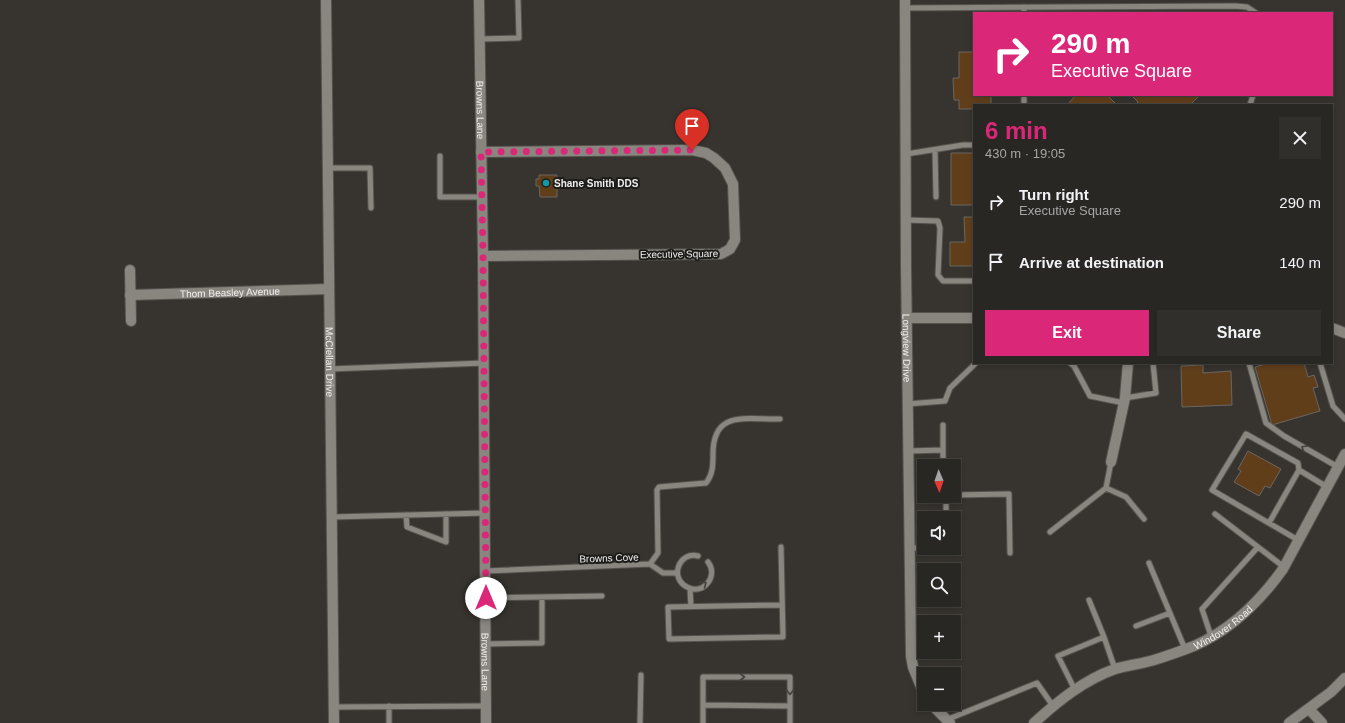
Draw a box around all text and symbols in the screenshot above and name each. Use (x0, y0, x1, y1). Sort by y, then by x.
icon: right (985, 28, 1037, 80)
text: 290 m (1051, 28, 1130, 59)
text: Executive Square (1051, 61, 1192, 81)
street label: Browns Lane (475, 81, 487, 140)
pin (675, 109, 709, 150)
icon: arrive (681, 115, 703, 137)
text: 6 min (985, 117, 1048, 144)
button: close (1279, 117, 1321, 159)
text: 430 m · 19:05 (985, 146, 1065, 161)
marker: Shane Smith DDS (541, 178, 551, 188)
place label: Shane Smith DDS (554, 178, 639, 189)
text: Turn right (1019, 186, 1089, 203)
icon: right (985, 191, 1007, 213)
text: 290 m (1279, 194, 1321, 211)
text: Executive Square (1019, 203, 1121, 218)
street label: Executive Square (640, 248, 719, 260)
icon: arrive (985, 251, 1007, 273)
text: Arrive at destination (1019, 254, 1164, 271)
text: 140 m (1279, 254, 1321, 271)
street label: Thom Beasley Avenue (180, 285, 281, 299)
button: Exit (985, 310, 1149, 356)
button: Share (1157, 310, 1321, 356)
street label: Longview Drive (901, 314, 913, 383)
street label: McClellan Drive (324, 327, 336, 398)
one-way arrow (1301, 445, 1308, 452)
north arrow (917, 459, 961, 503)
map controls (917, 459, 961, 711)
button: sound (917, 511, 961, 555)
street label: Browns Cove (579, 551, 639, 565)
button: search (917, 563, 961, 607)
position arrow (465, 577, 507, 619)
one-way arrow (700, 582, 707, 589)
street label: Windover Road (1192, 603, 1254, 651)
button: + (917, 615, 961, 659)
street label: Browns Lane (480, 633, 491, 692)
button: − (917, 667, 961, 711)
one-way arrow (739, 673, 745, 681)
one-way arrow (786, 689, 794, 695)

